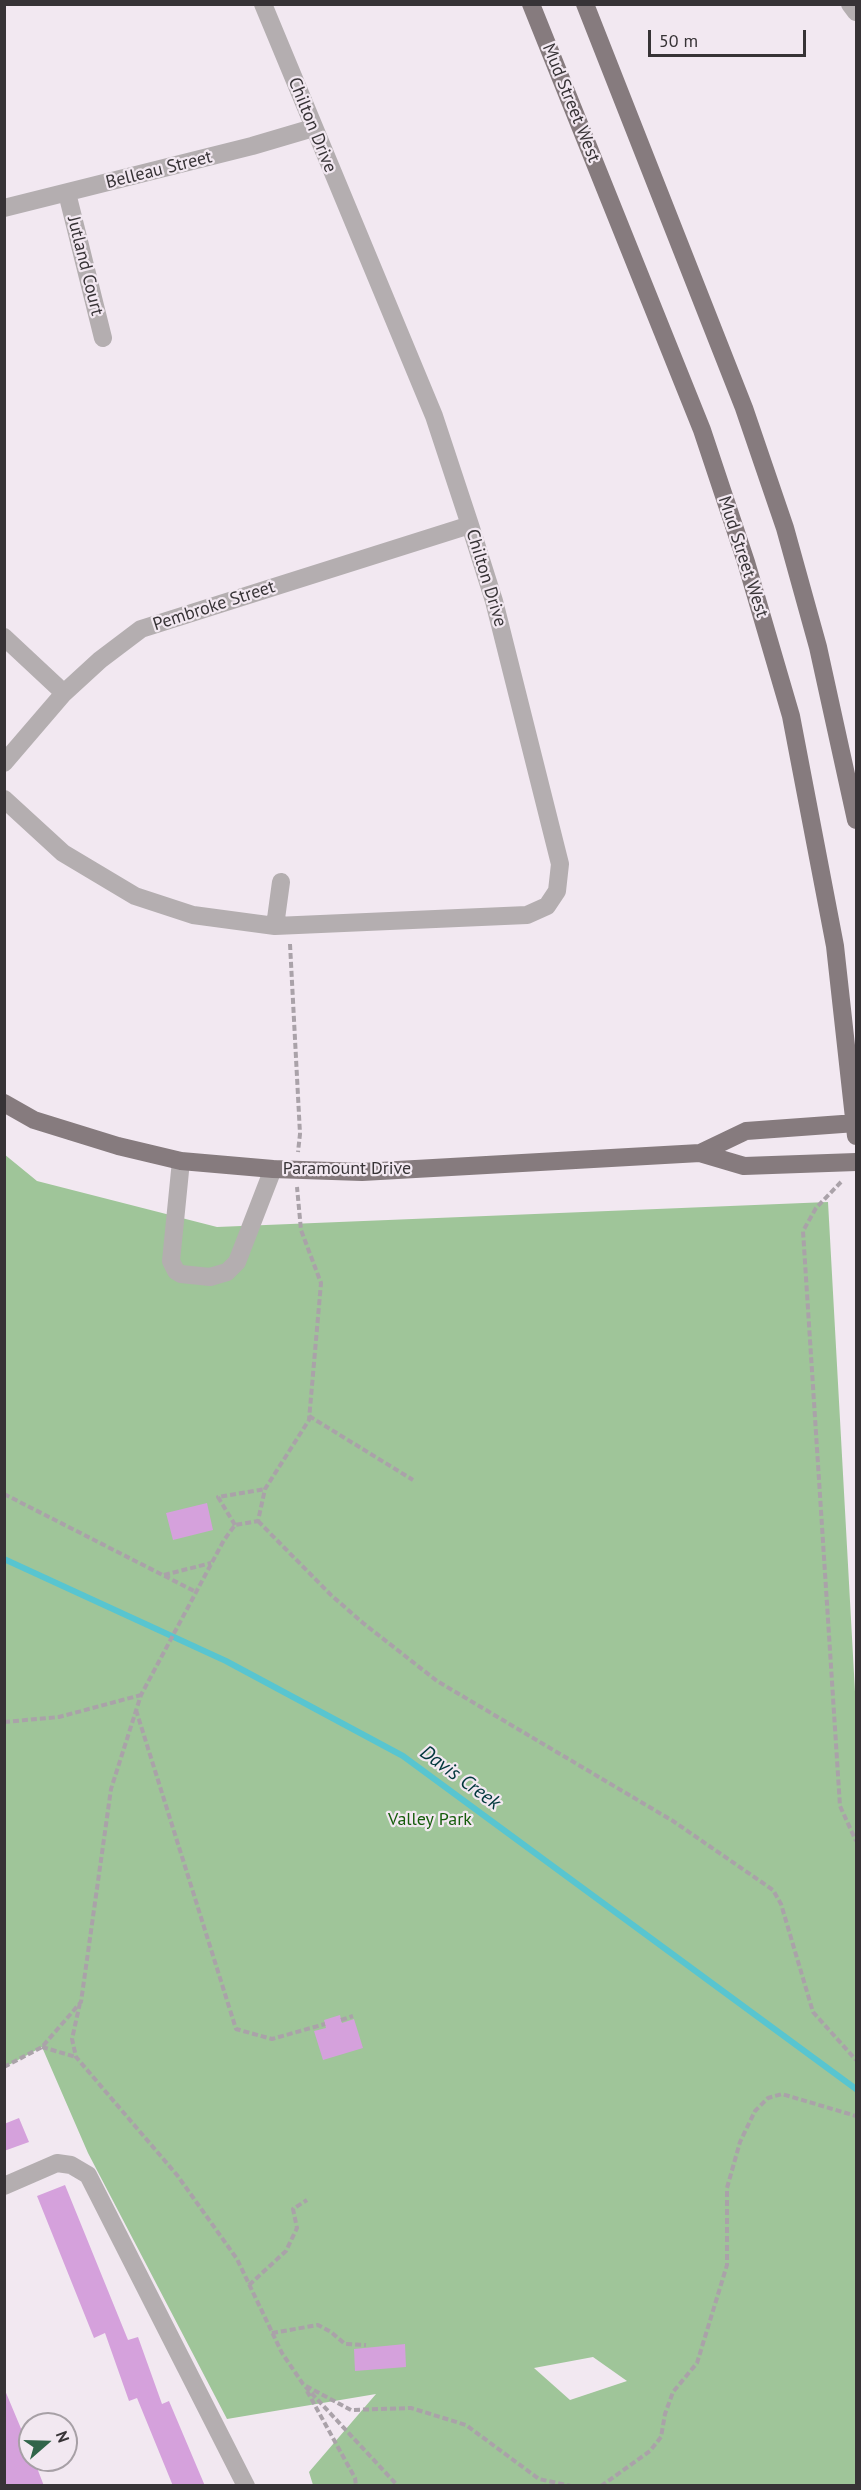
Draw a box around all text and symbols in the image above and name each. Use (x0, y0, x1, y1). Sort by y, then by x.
scale bar (651, 18, 808, 56)
text: 50 m (659, 29, 698, 52)
street label: Mud Street West (537, 40, 605, 166)
street label: Chilton Drive (283, 74, 341, 176)
street label: Belleau Street (104, 146, 214, 194)
street label: Jutland Court (62, 214, 108, 318)
street label: Mud Street West (713, 494, 773, 620)
street label: Chilton Drive (461, 527, 511, 629)
street label: Pembroke Street (150, 576, 278, 636)
street label: Paramount Drive (283, 1158, 411, 1180)
water label: Davis Creek (415, 1741, 505, 1815)
park label: Valley Park (388, 1809, 472, 1831)
north arrow (18, 2412, 78, 2472)
text: N (52, 2428, 74, 2445)

